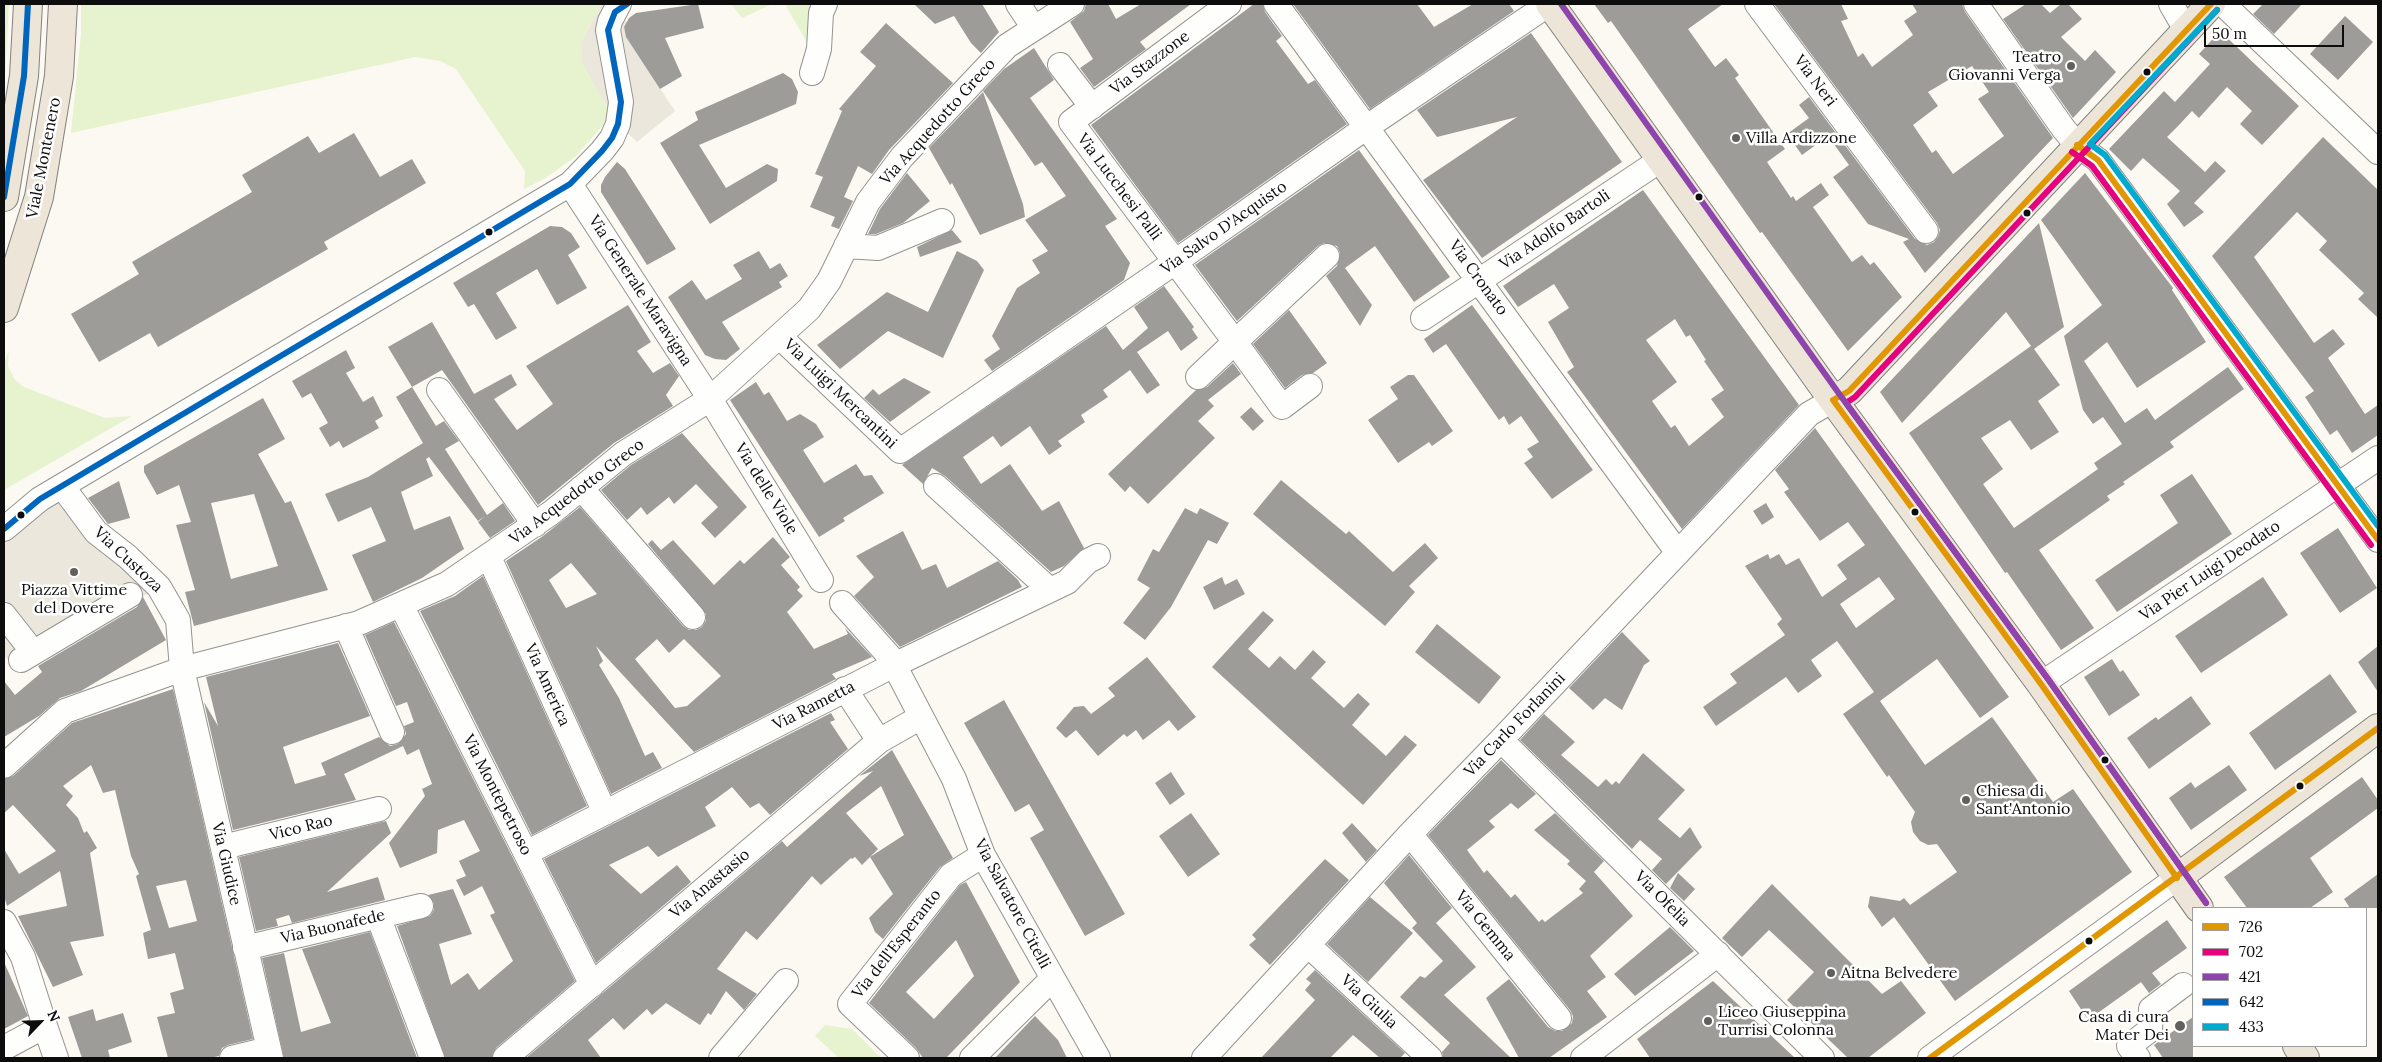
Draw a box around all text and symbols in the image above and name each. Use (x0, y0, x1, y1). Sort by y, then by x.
scale bar (2207, 15, 2347, 47)
text: 50 m (2212, 24, 2247, 43)
street label: Via Stazzone (1106, 27, 1194, 99)
place label: Teatro Giovanni Verga (1948, 47, 2061, 85)
street label: Via Neri (1789, 52, 1841, 110)
street label: Via Acquedotto Greco (876, 55, 1000, 189)
marker: Teatro Giovanni Verga (2065, 60, 2077, 72)
unlabelled marker (2142, 67, 2152, 77)
street label: Viale Montenero (23, 96, 65, 220)
place label: Villa Ardizzone (1746, 128, 1857, 148)
street label: Via Lucchesi Palli (1073, 130, 1165, 244)
marker: Villa Ardizzone (1730, 132, 1742, 144)
street label: Via Salvo D'Acquisto (1157, 177, 1291, 279)
street label: Via Adolfo Bartoli (1496, 186, 1614, 274)
unlabelled marker (1694, 192, 1704, 202)
unlabelled marker (2022, 208, 2032, 218)
street label: Via Generale Maravigna (584, 212, 696, 370)
unlabelled marker (484, 227, 494, 237)
street label: Via Cronato (1444, 237, 1512, 319)
street label: Via Luigi Mercantini (780, 335, 900, 453)
street label: Via Acquedotto Greco (506, 435, 648, 549)
street label: Via delle Viole (730, 440, 802, 538)
unlabelled marker (1910, 507, 1920, 517)
unlabelled marker (16, 510, 26, 520)
street label: Via Pier Luigi Deodato (2136, 517, 2284, 625)
street label: Via Custoza (90, 523, 166, 597)
marker: Piazza Vittime del Dovere (68, 566, 80, 578)
place label: Piazza Vittime del Dovere (21, 580, 127, 618)
street label: Via America (520, 641, 574, 729)
street label: Via Carlo Forlanini (1460, 669, 1570, 781)
street label: Via Rametta (770, 677, 858, 735)
street label: Via Montepetroso (458, 731, 536, 859)
unlabelled marker (2100, 755, 2110, 765)
place label: Chiesa di Sant'Antonio (1976, 781, 2070, 819)
unlabelled marker (2295, 781, 2305, 791)
marker: Chiesa di Sant'Antonio (1960, 794, 1972, 806)
street label: Vico Rao (267, 811, 335, 845)
street label: Via Giudice (207, 821, 245, 907)
street label: Via Salvatore Citelli (970, 836, 1054, 972)
street label: Via Anastasio (666, 845, 754, 923)
street label: Via Ofelia (1630, 867, 1694, 931)
street label: Via dell'Esperanto (848, 886, 946, 1002)
street label: Via Gemma (1451, 887, 1519, 965)
street label: Via Buonafede (279, 906, 387, 948)
legend (2192, 907, 2367, 1047)
text: 726 (2239, 917, 2263, 936)
unlabelled marker (2084, 936, 2094, 946)
text: 702 (2239, 942, 2263, 961)
place label: Aitna Belvedere (1841, 963, 1957, 983)
marker: Aitna Belvedere (1825, 967, 1837, 979)
text: 421 (2239, 967, 2261, 986)
street label: Via Giulia (1337, 971, 1401, 1033)
text: 642 (2239, 992, 2264, 1011)
north arrow (15, 997, 65, 1047)
place label: Liceo Giuseppina Turrisi Colonna (1718, 1002, 1846, 1040)
text: N (43, 1007, 64, 1024)
place label: Casa di cura Mater Dei (2078, 1007, 2169, 1045)
marker: Liceo Giuseppina Turrisi Colonna (1702, 1015, 1714, 1027)
text: 433 (2239, 1017, 2264, 1036)
marker: Casa di cura Mater Dei (2173, 1019, 2187, 1033)

